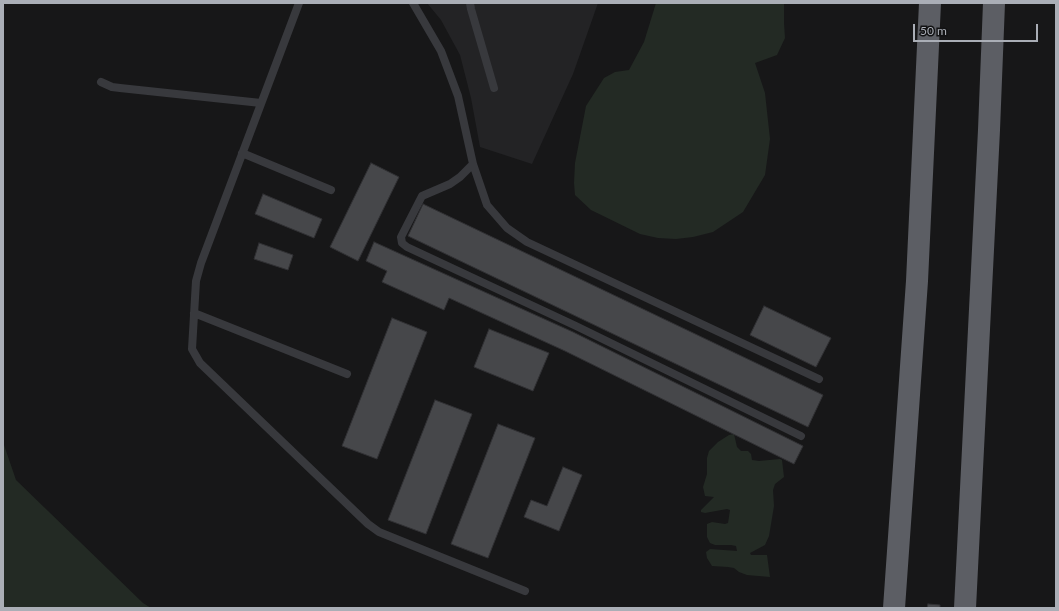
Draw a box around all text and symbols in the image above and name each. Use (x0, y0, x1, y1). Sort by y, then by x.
scale bar (915, 16, 1040, 42)
text: 50 m (920, 23, 947, 38)

